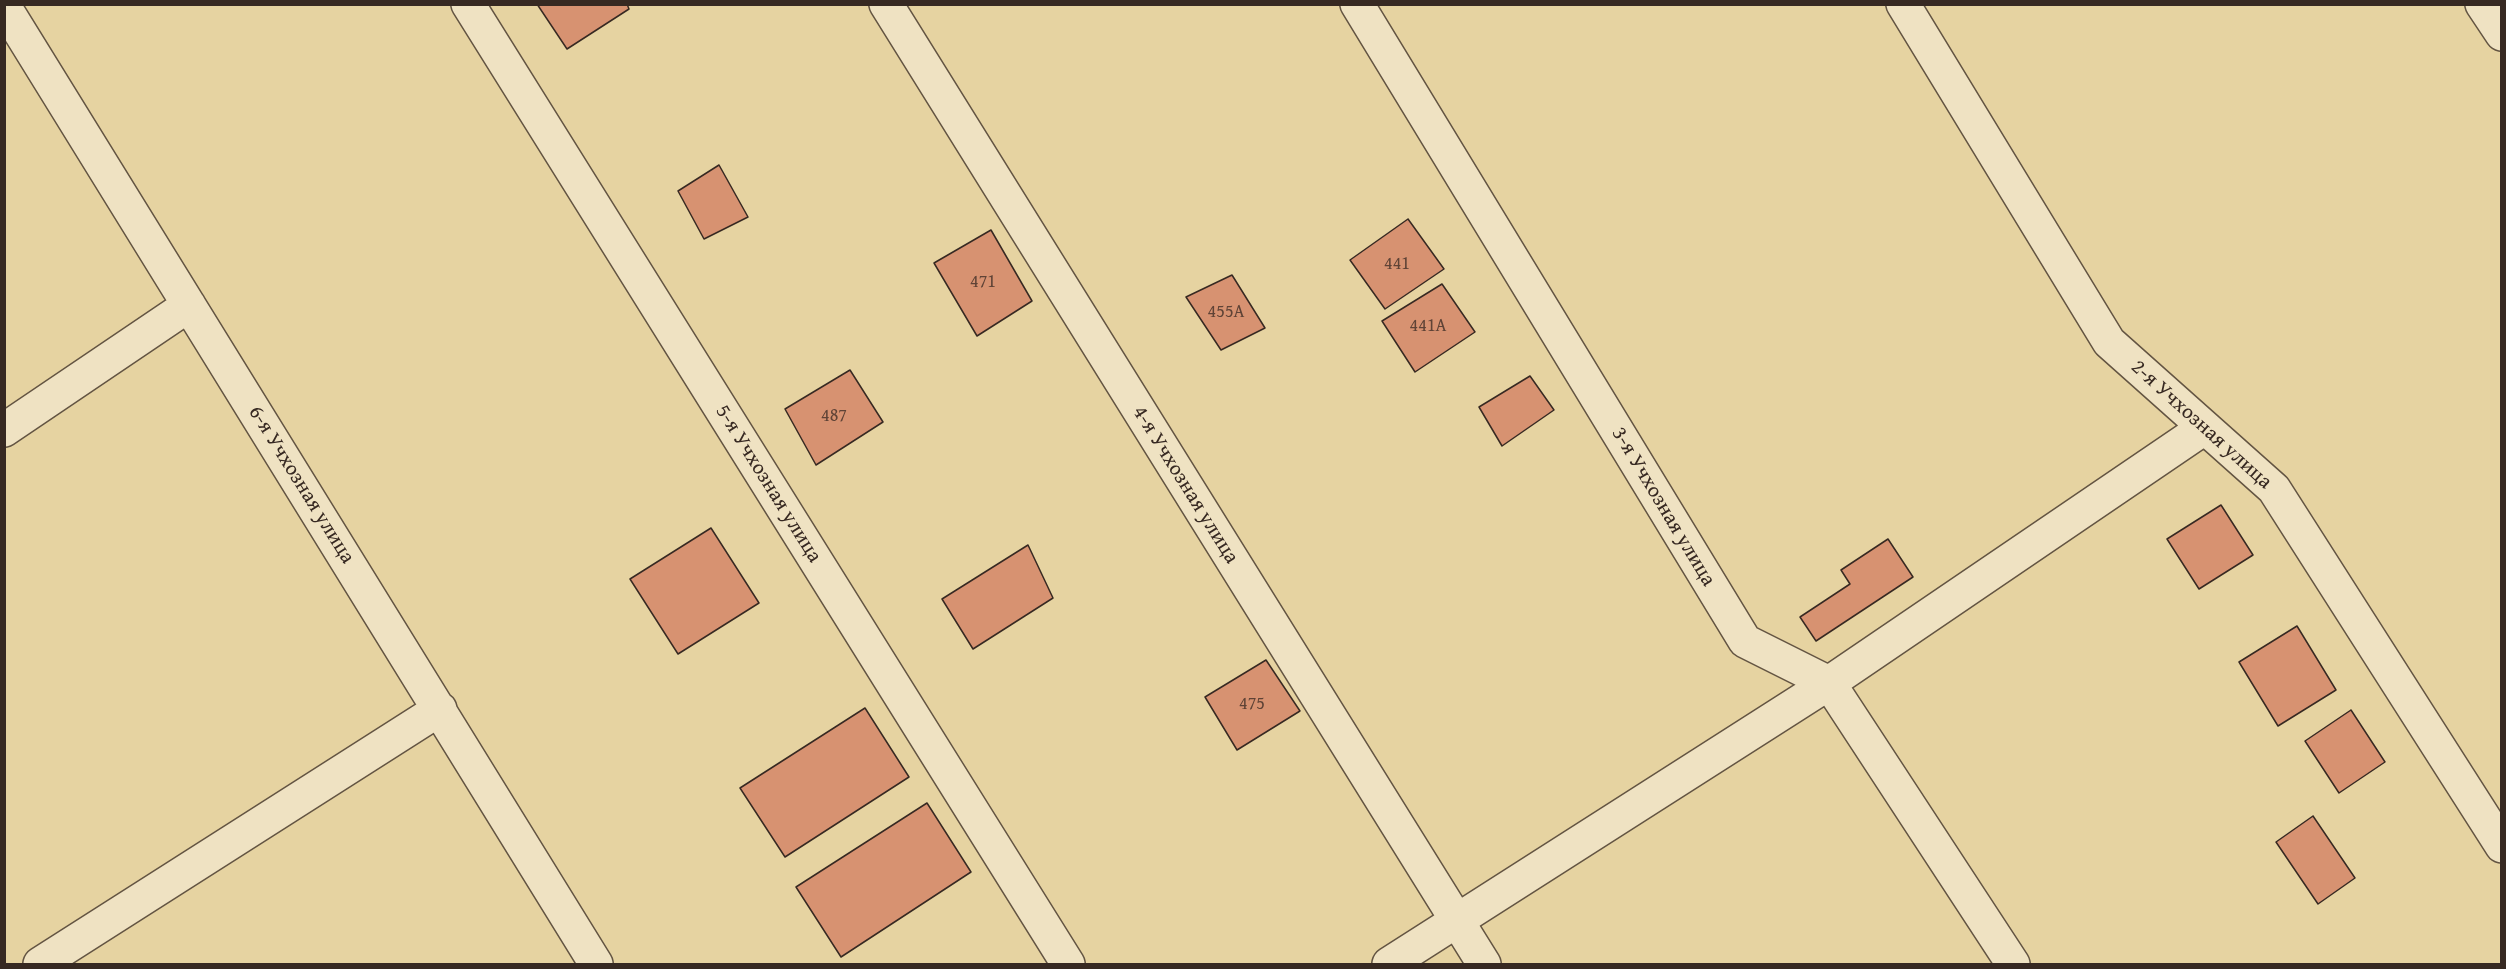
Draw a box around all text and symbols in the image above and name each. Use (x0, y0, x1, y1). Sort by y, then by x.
house number: 441 (1384, 253, 1410, 275)
house number: 471 (970, 271, 996, 293)
house number: 455А (1208, 301, 1244, 323)
house number: 441А (1410, 315, 1446, 337)
street label: 2-я Учхозная улица (2125, 355, 2277, 495)
street label: 5-я Учхозная улица (709, 400, 827, 568)
street label: 6-я Учхозная улица (242, 401, 360, 569)
street label: 4-я Учхозная улица (1126, 401, 1244, 569)
house number: 487 (821, 405, 847, 427)
street label: 3-я Учхозная улица (1606, 423, 1720, 591)
house number: 475 (1239, 693, 1265, 715)

